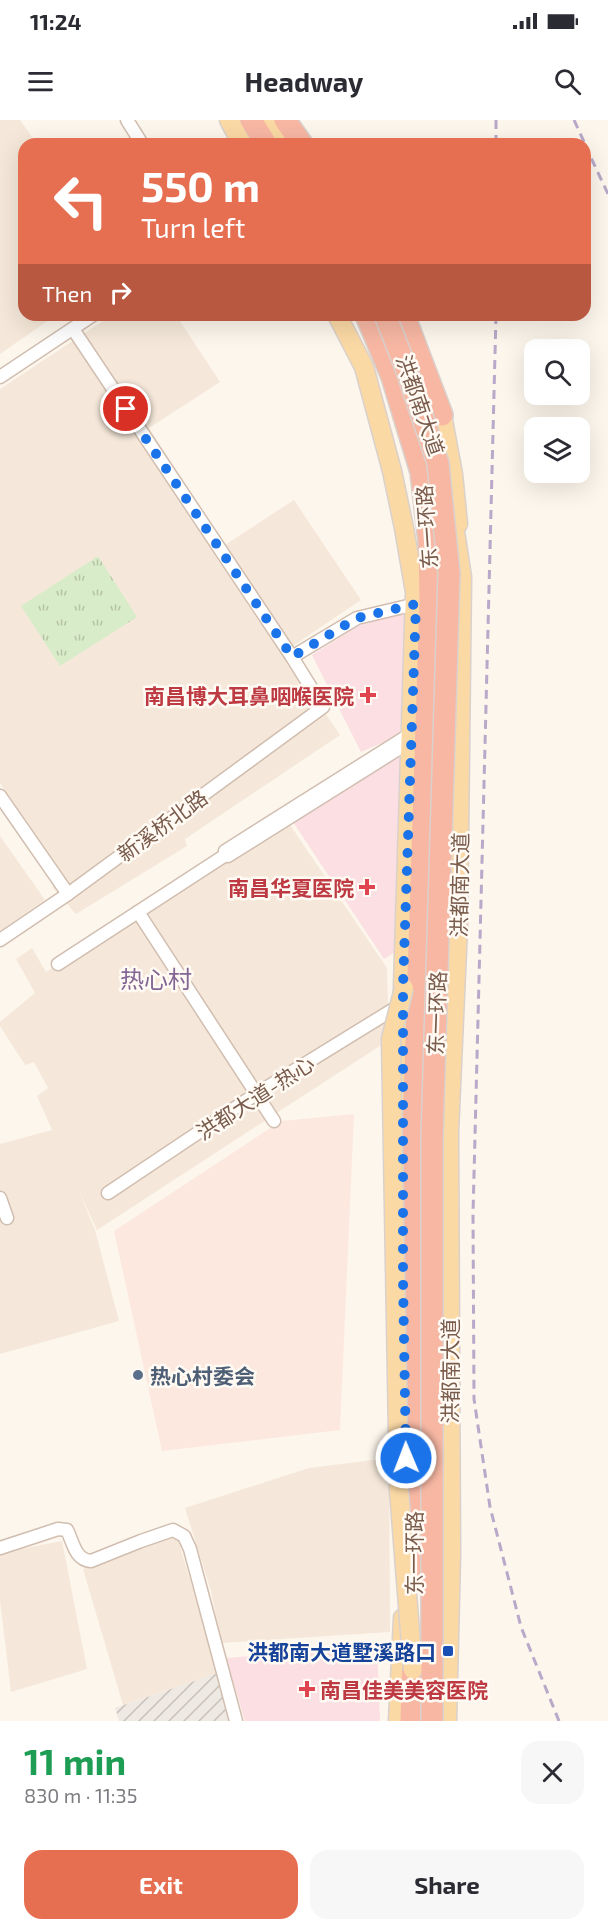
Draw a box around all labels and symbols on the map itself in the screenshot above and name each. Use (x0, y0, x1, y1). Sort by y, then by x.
street label: 洪都南大道 (392, 351, 450, 459)
pin (100, 383, 151, 434)
street label: 东一环路 (411, 484, 441, 570)
place label: 南昌博大耳鼻咽喉医院 (144, 683, 354, 708)
marker: 南昌博大耳鼻咽喉医院 (359, 686, 377, 704)
street label: 新溪桥北路 (112, 784, 212, 866)
street label: 洪都南大道 (446, 832, 472, 938)
place label: 南昌华夏医院 (228, 875, 354, 900)
marker: 南昌华夏医院 (358, 878, 376, 896)
district label: 热心村 (120, 964, 192, 993)
street label: 东一环路 (422, 971, 450, 1055)
street label: 洪都大道-热心 (191, 1050, 319, 1144)
street label: 洪都南大道 (437, 1319, 462, 1424)
place label: 热心村委会 (150, 1363, 255, 1388)
marker: 热心村委会 (131, 1368, 145, 1382)
position arrow (374, 1426, 438, 1490)
street label: 东一环路 (401, 1511, 426, 1595)
place label: 洪都南大道墅溪路口 (247, 1639, 436, 1664)
marker: 洪都南大道墅溪路口 (441, 1644, 455, 1658)
place label: 南昌佳美美容医院 (320, 1677, 488, 1702)
marker: 南昌佳美美容医院 (298, 1680, 316, 1698)

